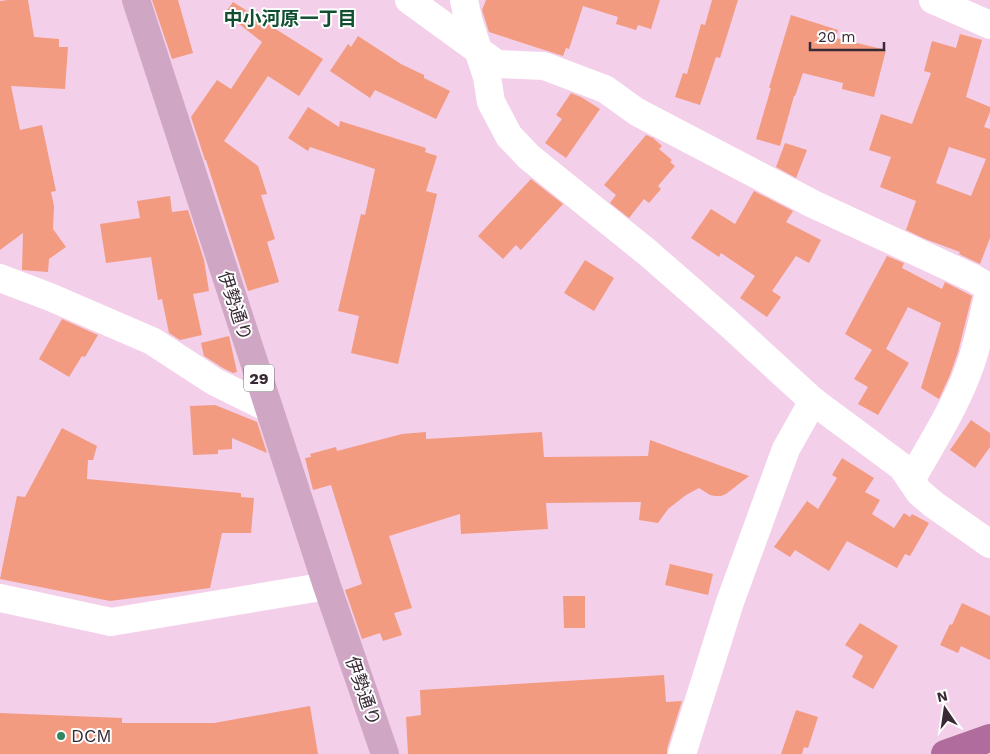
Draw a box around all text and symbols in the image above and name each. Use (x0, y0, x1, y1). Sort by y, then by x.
district label: 中小河原一丁目 (223, 7, 357, 30)
scale bar (810, 20, 884, 52)
text: 20 m (818, 28, 856, 46)
street label: 伊勢通り (214, 268, 257, 343)
road number: 29 (244, 364, 274, 392)
street label: 伊勢通り (342, 653, 385, 728)
north arrow (920, 684, 970, 734)
text: N (935, 687, 949, 705)
place label: DCM (71, 725, 112, 746)
marker: DCM (55, 730, 67, 742)

